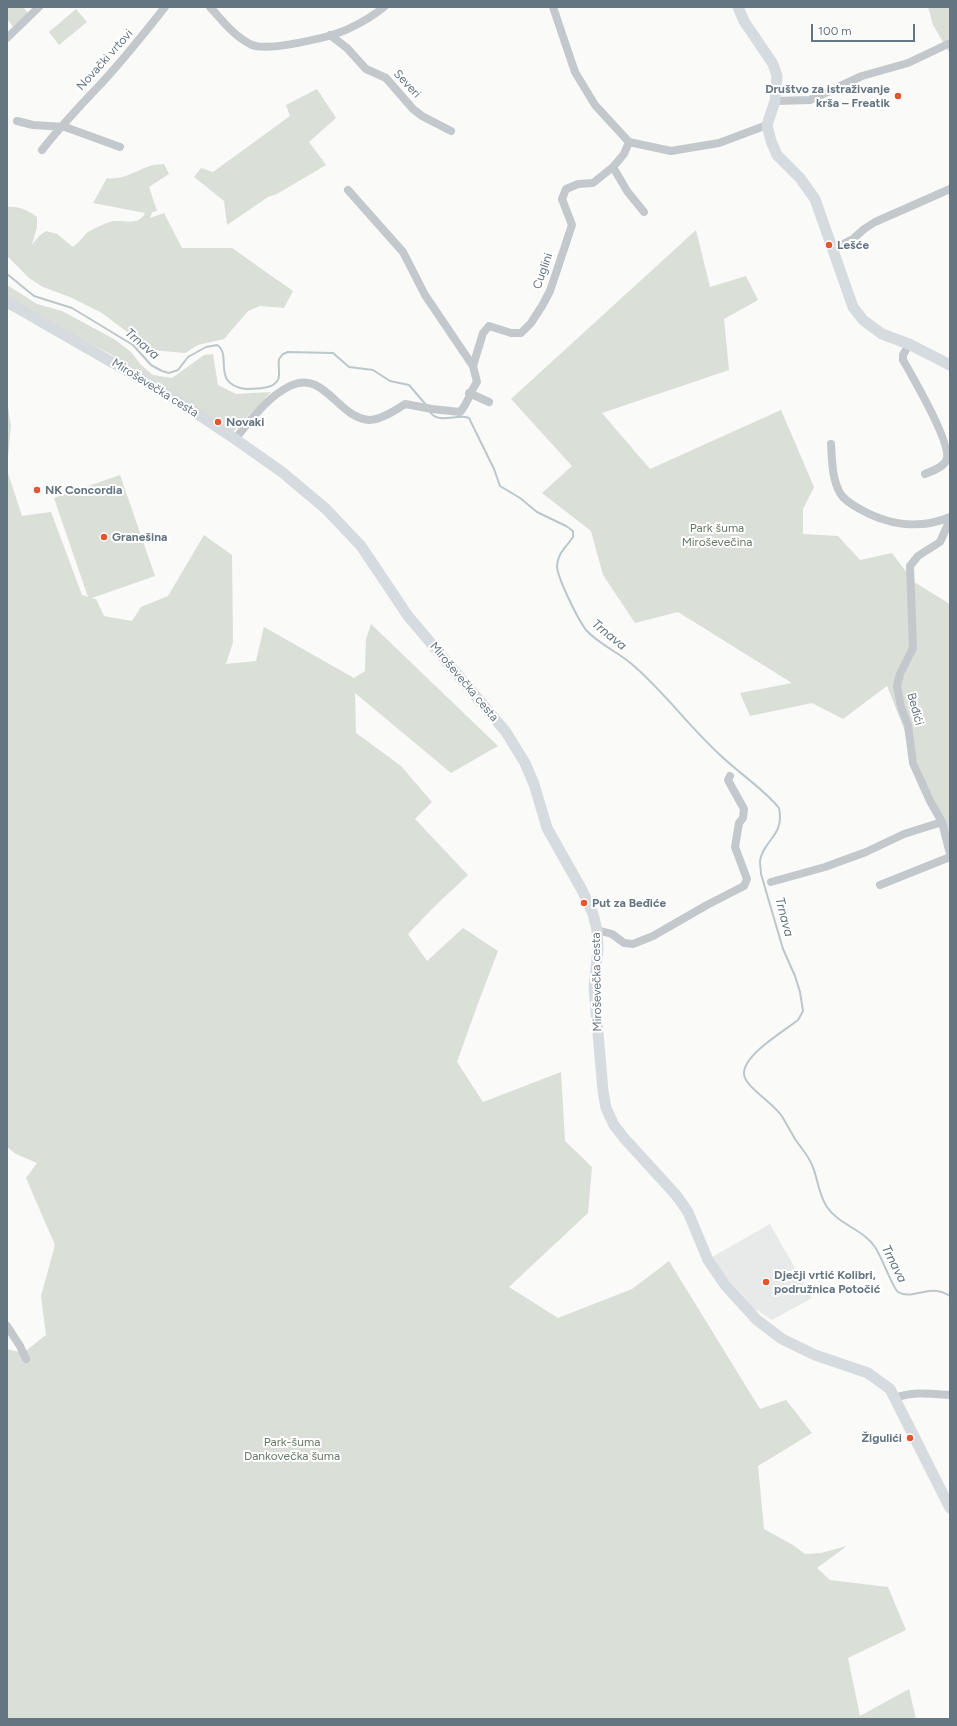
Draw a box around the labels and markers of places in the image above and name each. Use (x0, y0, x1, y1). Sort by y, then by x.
place label: Društvo za istraživanje krša – Freatik (765, 82, 890, 110)
marker: Društvo za istraživanje krša – Freatik (893, 91, 903, 101)
place label: Lešće (837, 238, 869, 252)
marker: Lešće (824, 240, 834, 250)
place label: Novaki (226, 415, 264, 429)
marker: Novaki (213, 417, 223, 427)
place label: NK Concordia (45, 483, 122, 497)
marker: NK Concordia (32, 485, 42, 495)
place label: Granešina (112, 530, 167, 544)
marker: Granešina (99, 532, 109, 542)
place label: Put za Beđiće (592, 896, 666, 910)
marker: Put za Beđiće (579, 898, 589, 908)
place label: Dječji vrtić Kolibri, podružnica Potočić (774, 1268, 880, 1296)
marker: Dječji vrtić Kolibri, podružnica Potočić (761, 1277, 771, 1287)
place label: Žigulići (861, 1431, 902, 1445)
marker: Žigulići (905, 1433, 915, 1443)

